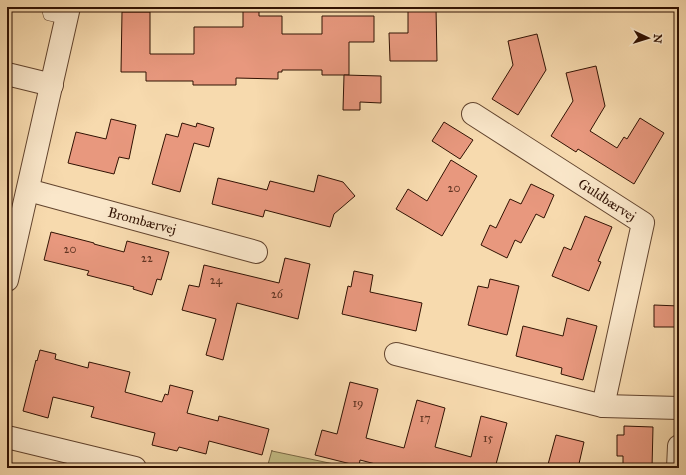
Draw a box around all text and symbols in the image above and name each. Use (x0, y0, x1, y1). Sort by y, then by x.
north arrow (628, 18, 668, 58)
text: N (651, 34, 664, 44)
street label: Guldbærvej (575, 175, 639, 225)
house number: 20 (448, 181, 460, 195)
street label: Brombærvej (106, 204, 178, 238)
house number: 20 (64, 242, 76, 256)
house number: 22 (141, 251, 153, 265)
house number: 24 (210, 273, 223, 287)
house number: 26 (271, 287, 284, 301)
house number: 19 (352, 396, 364, 410)
house number: 17 (419, 411, 431, 425)
house number: 15 (483, 431, 494, 445)

